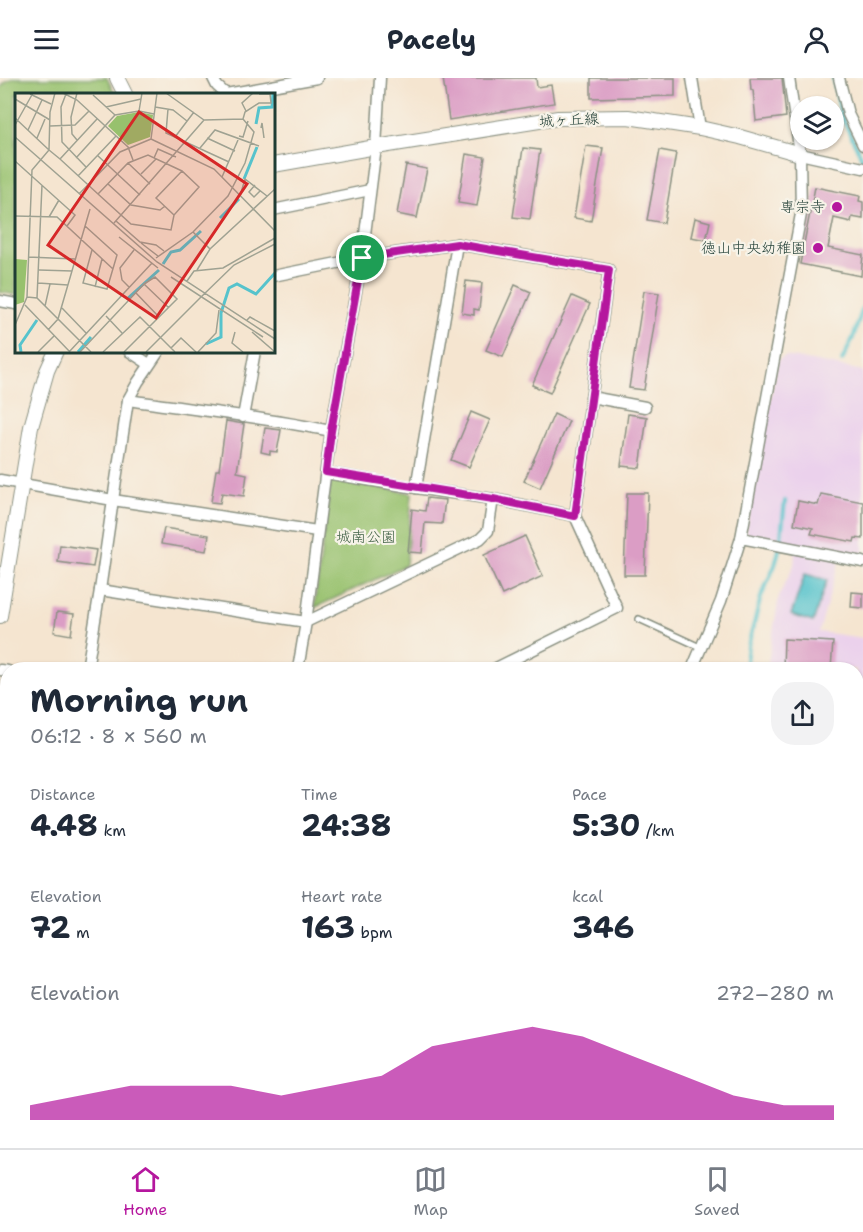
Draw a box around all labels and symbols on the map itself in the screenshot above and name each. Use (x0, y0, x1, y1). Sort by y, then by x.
inset map (15, 93, 274, 352)
street label: 城ヶ丘線 (539, 108, 599, 132)
place label: 専宗寺 (780, 197, 825, 217)
marker: 専宗寺 (830, 200, 844, 214)
pin (336, 232, 387, 283)
place label: 徳山中央幼稚園 (701, 238, 806, 258)
marker: 徳山中央幼稚園 (811, 241, 825, 255)
park label: 城南公園 (336, 527, 396, 547)

